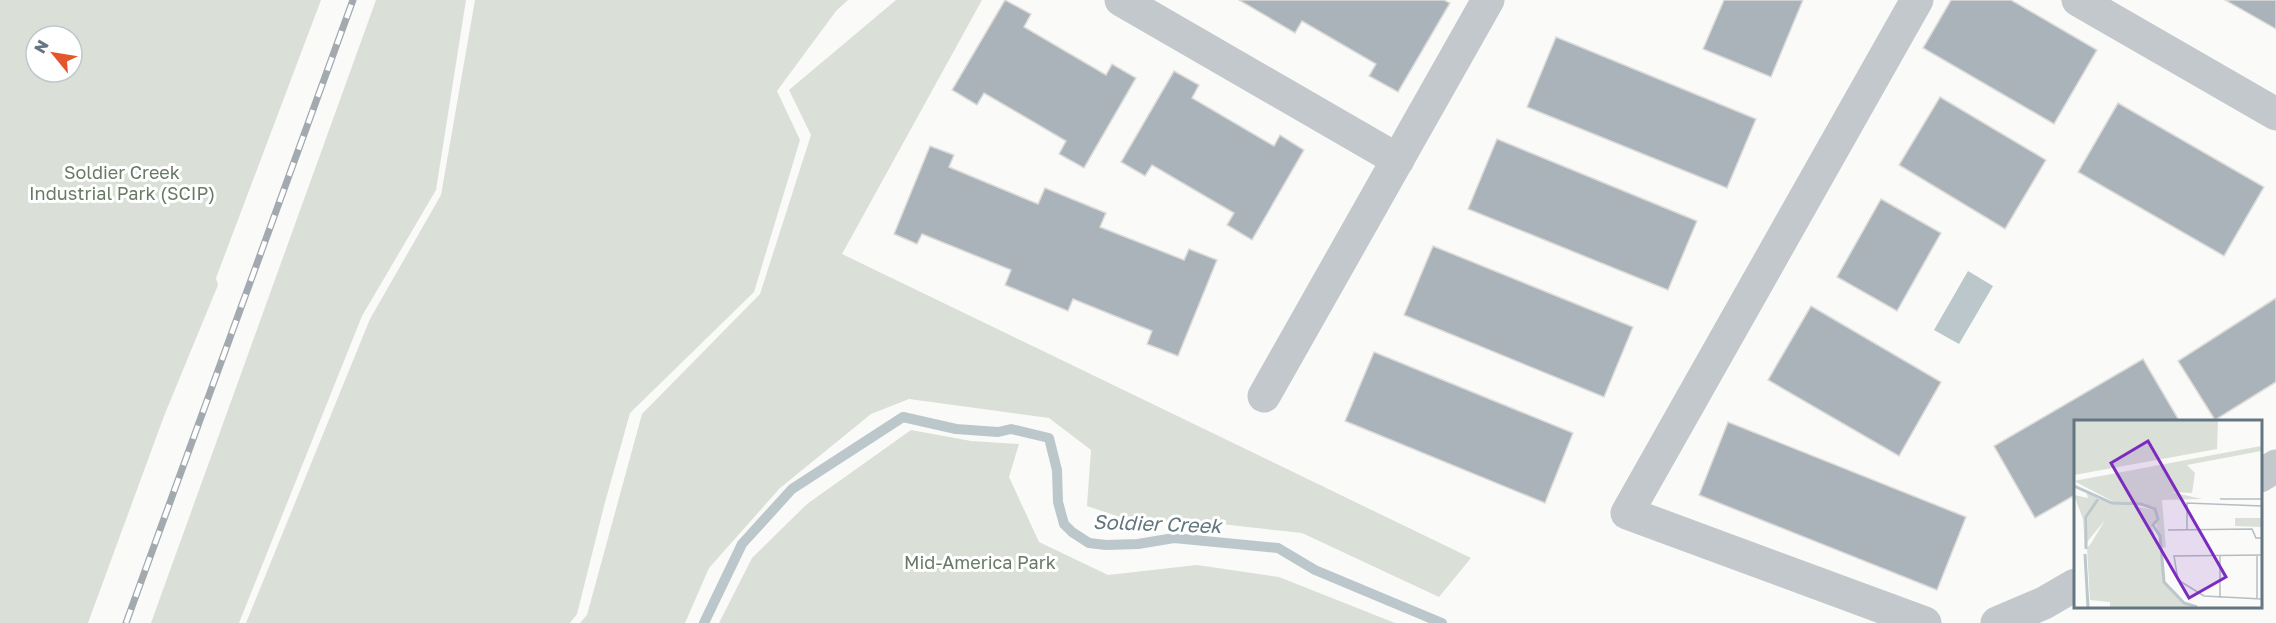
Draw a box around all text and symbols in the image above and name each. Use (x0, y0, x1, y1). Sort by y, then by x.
north arrow (24, 24, 84, 84)
text: N (29, 36, 53, 57)
park label: Soldier Creek Industrial Park (SCIP) (29, 161, 215, 204)
inset map (2074, 420, 2261, 608)
water label: Soldier Creek (1092, 509, 1224, 537)
park label: Mid-America Park (904, 551, 1056, 573)

